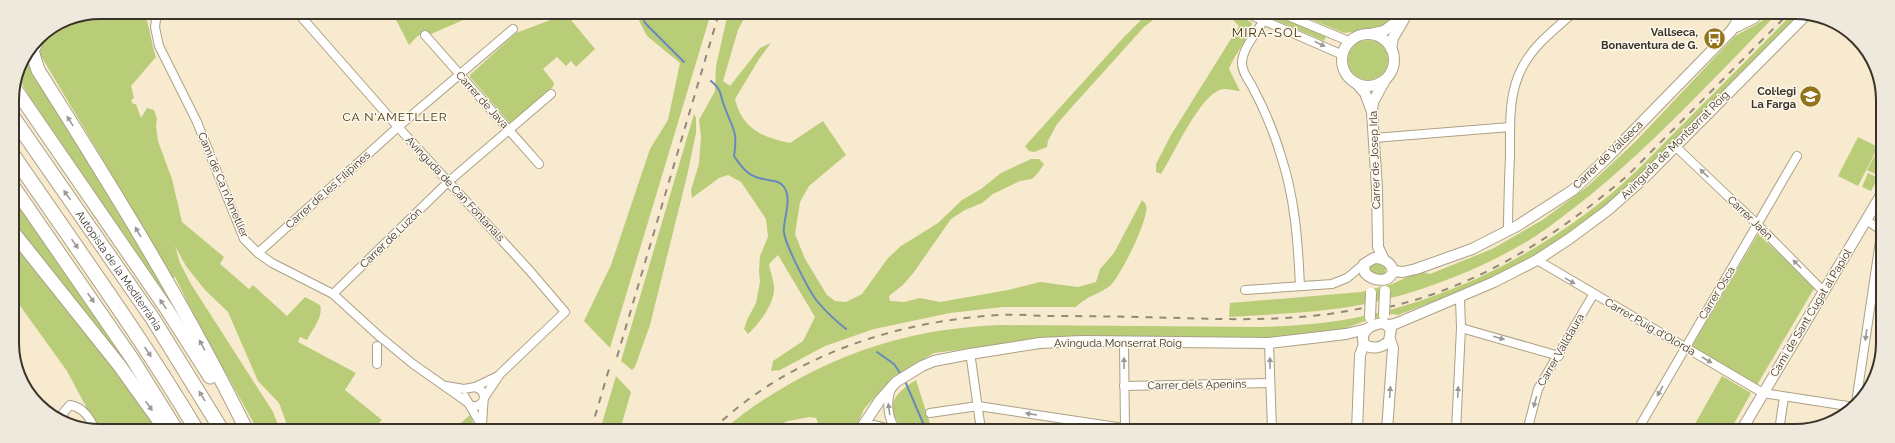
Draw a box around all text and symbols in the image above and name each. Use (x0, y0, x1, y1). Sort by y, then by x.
district label: MIRA-SOL (1232, 25, 1302, 40)
bus stop icon: Vallseca, Bonaventura de G. (1701, 25, 1727, 51)
place label: Vallseca, Bonaventura de G. (1601, 26, 1698, 52)
one-way arrow (1315, 41, 1326, 47)
street label: Carrer de Java (453, 69, 511, 131)
school or university icon: Col·legi La Farga (1798, 84, 1824, 110)
place label: Col·legi La Farga (1751, 85, 1796, 111)
street label: Avinguda de Montserrat Roig (1618, 88, 1732, 202)
district label: CA N'AMETLLER (342, 110, 448, 124)
street label: Carrer de Josep Irla (1367, 111, 1383, 209)
one-way arrow (67, 115, 74, 127)
street label: Carrer de Vallseca (1570, 118, 1646, 192)
street label: Camí de Ca n'Ametller (195, 130, 251, 240)
street label: Avinguda de Can Fontanals (403, 134, 507, 244)
street label: Carrer de les Filipines (283, 149, 373, 231)
one-way arrow (1699, 169, 1709, 178)
one-way arrow (63, 190, 71, 200)
street label: Carrer Jaén (1725, 193, 1775, 243)
street label: Carrer de Luzón (357, 205, 425, 271)
street label: Autopista de la Mediterrània (73, 208, 165, 333)
one-way arrow (135, 226, 142, 238)
one-way arrow (71, 239, 79, 250)
street label: Camí de Sant Cugat al Papiol (1768, 247, 1854, 379)
one-way arrow (1792, 259, 1802, 269)
street label: Carrer Osca (1696, 264, 1738, 322)
one-way arrow (1564, 277, 1576, 284)
one-way arrow (87, 293, 95, 304)
street label: Carrer Puig d'Olorda (1602, 296, 1698, 358)
one-way arrow (159, 299, 167, 309)
street label: Carrer Valldaura (1535, 311, 1587, 389)
one-way arrow (1863, 329, 1869, 341)
one-way arrow (1493, 335, 1505, 341)
street label: Avinguda Monserrat Roig (1054, 337, 1182, 350)
one-way arrow (199, 340, 205, 351)
one-way arrow (144, 347, 152, 357)
one-way arrow (1121, 356, 1127, 369)
one-way arrow (1267, 356, 1273, 369)
one-way arrow (1701, 357, 1713, 364)
street label: Carrer dels Apenins (1147, 378, 1247, 392)
one-way arrow (1656, 385, 1663, 397)
one-way arrow (1386, 386, 1393, 398)
one-way arrow (1454, 386, 1461, 398)
one-way arrow (198, 390, 205, 402)
one-way arrow (1532, 397, 1538, 409)
one-way arrow (145, 401, 153, 412)
one-way arrow (886, 403, 892, 415)
one-way arrow (1025, 411, 1037, 417)

